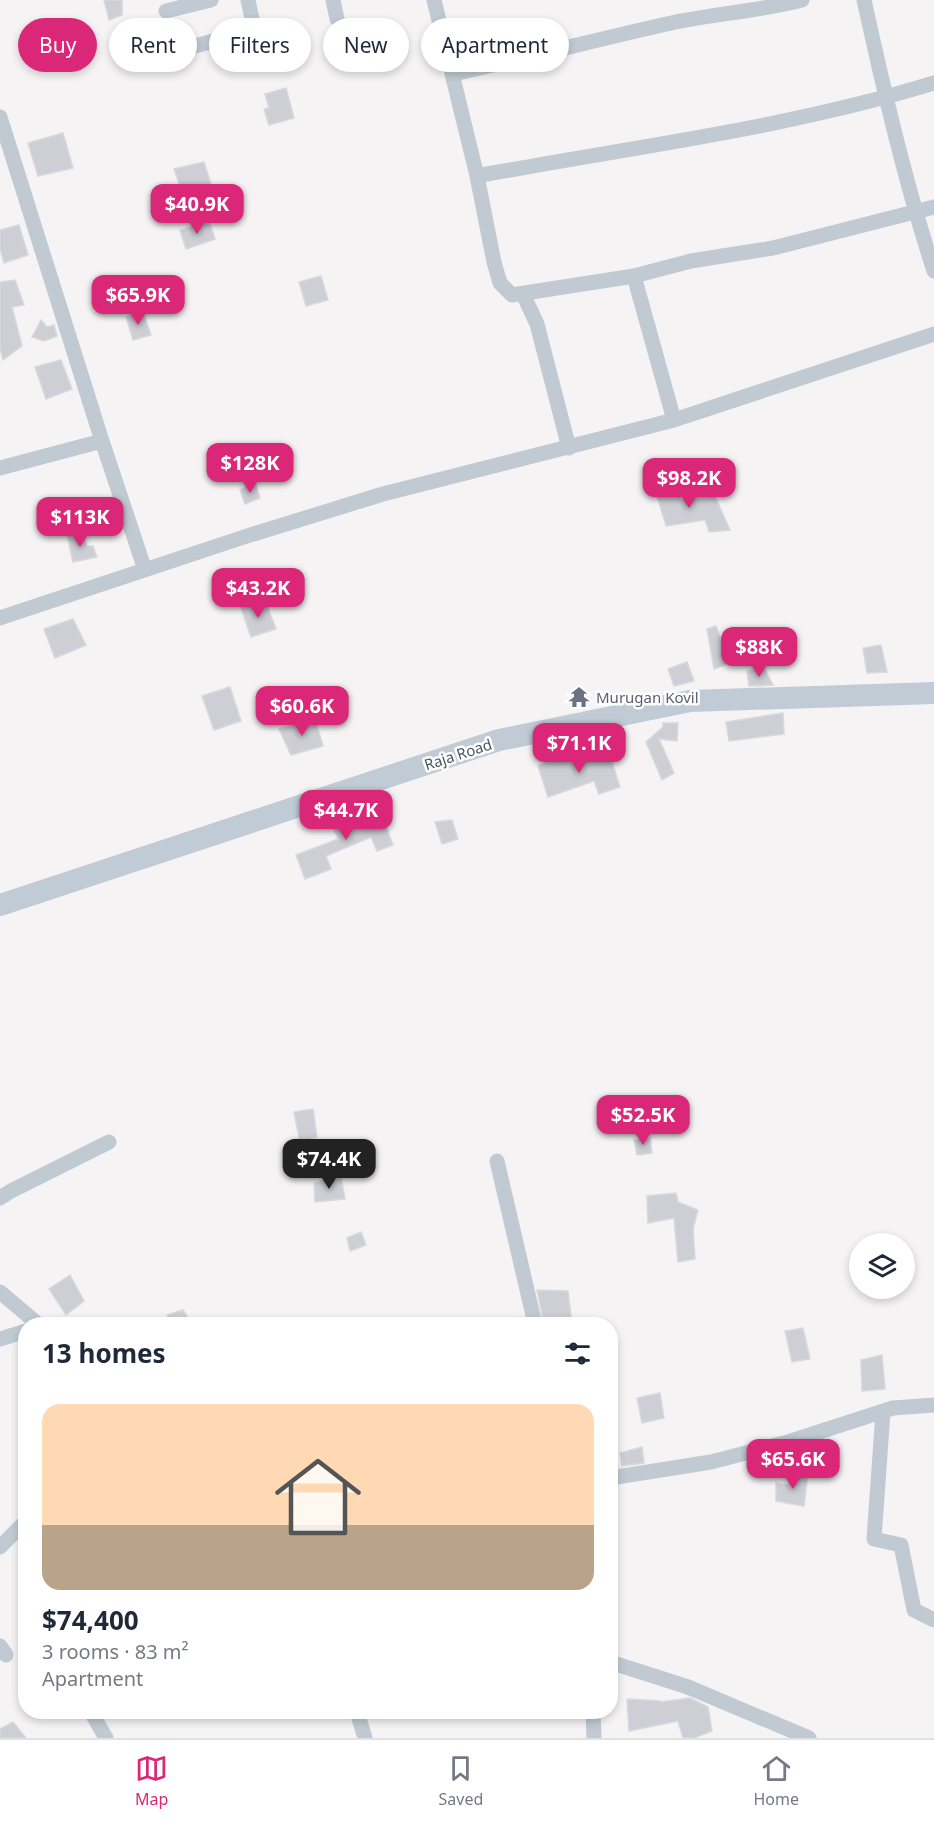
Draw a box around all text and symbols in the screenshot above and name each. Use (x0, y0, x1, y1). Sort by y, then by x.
chip: Buy (18, 18, 97, 72)
chip: Rent (109, 18, 197, 72)
chip: Filters (209, 18, 311, 72)
chip: New (323, 18, 409, 72)
chip: Apartment (421, 18, 569, 72)
pin: $40.9K (148, 184, 246, 235)
text: $40.9K (165, 190, 229, 217)
pin: $65.9K (89, 275, 187, 326)
text: $65.9K (106, 281, 170, 308)
pin: $128K (208, 443, 292, 494)
text: $128K (220, 449, 280, 476)
pin: $98.2K (640, 458, 738, 509)
text: $98.2K (657, 464, 721, 491)
pin: $113K (38, 497, 122, 548)
text: $113K (50, 503, 110, 530)
pin: $43.2K (209, 568, 307, 619)
text: $43.2K (226, 574, 290, 601)
pin: $88K (723, 627, 795, 678)
text: $88K (735, 633, 783, 660)
temple icon: Murugan Kovil (567, 685, 591, 709)
pin: $60.6K (253, 686, 351, 737)
place label: Murugan Kovil (596, 687, 699, 707)
text: $60.6K (270, 692, 334, 719)
pin: $71.1K (530, 723, 628, 774)
text: $71.1K (547, 729, 611, 756)
street label: Raja Road (422, 734, 494, 774)
pin: $44.7K (297, 790, 395, 841)
text: $44.7K (314, 796, 378, 823)
pin: $52.5K (594, 1095, 692, 1146)
text: $52.5K (611, 1101, 675, 1128)
pin: $74.4K (280, 1139, 378, 1190)
text: $74.4K (297, 1145, 361, 1172)
map controls (849, 1233, 915, 1299)
button: layers (849, 1233, 915, 1299)
text: 13 homes (42, 1335, 166, 1371)
icon: filters (561, 1337, 594, 1370)
pin: $65.6K (744, 1439, 842, 1490)
icon: home (264, 1443, 372, 1551)
text: $65.6K (761, 1445, 825, 1472)
text: $74,400 (42, 1602, 139, 1638)
text: 3 rooms · 83 m² (42, 1638, 189, 1665)
text: Apartment (42, 1665, 143, 1692)
tab: Map (135, 1752, 168, 1810)
tab: Saved (439, 1752, 483, 1810)
tab: Home (753, 1752, 799, 1810)

